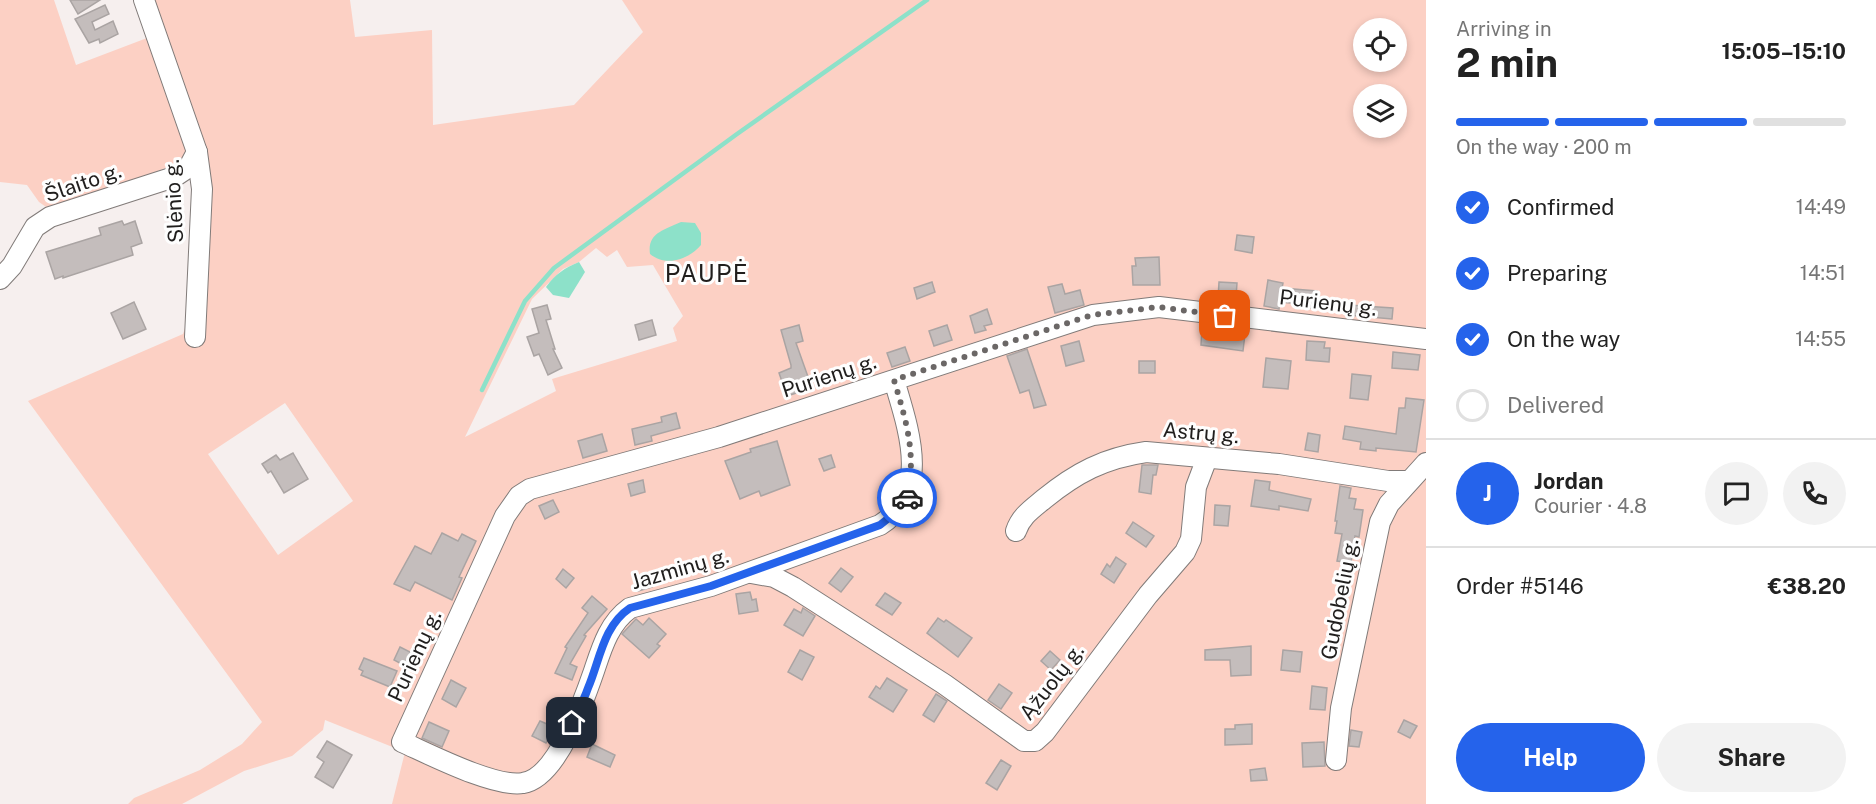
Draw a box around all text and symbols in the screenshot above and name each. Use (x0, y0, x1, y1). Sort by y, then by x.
text: Arriving in (1456, 17, 1551, 41)
map controls (1353, 18, 1407, 138)
button: locate (1353, 18, 1407, 72)
text: 15:05–15:10 (1721, 38, 1846, 64)
text: 2 min (1456, 40, 1558, 86)
button: layers (1353, 84, 1407, 138)
text: On the way · 200 m (1456, 135, 1632, 159)
street label: Šlaito g. (41, 158, 125, 207)
street label: Slėnio g. (159, 159, 188, 244)
icon: check (1456, 191, 1489, 224)
text: Confirmed (1507, 194, 1614, 220)
text: 14:49 (1796, 195, 1846, 219)
icon: check (1456, 257, 1489, 290)
district label: PAUPĖ (665, 259, 749, 287)
text: Preparing (1507, 260, 1608, 286)
text: 14:51 (1800, 261, 1846, 285)
street label: Purienų g. (1278, 284, 1378, 321)
pin (1199, 290, 1250, 341)
icon: bag (1208, 299, 1241, 332)
icon: check (1456, 323, 1489, 356)
text: On the way (1507, 326, 1620, 352)
text: 14:55 (1795, 327, 1846, 351)
street label: Purienų g. (778, 348, 879, 403)
text: Delivered (1507, 392, 1604, 418)
street label: Astrų g. (1162, 417, 1240, 448)
button: chat (1705, 462, 1768, 525)
button: phone (1783, 462, 1846, 525)
courier (877, 468, 937, 528)
text: Jordan (1534, 468, 1603, 494)
text: J (1483, 480, 1492, 506)
icon: car (891, 482, 924, 515)
text: Courier · 4.8 (1534, 494, 1647, 518)
street label: Gudobelių g. (1316, 536, 1364, 662)
street label: Jazminų g. (628, 543, 732, 594)
text: Order #5146 (1456, 573, 1584, 599)
text: €38.20 (1768, 573, 1846, 599)
street label: Purienų g. (382, 606, 447, 706)
street label: Ąžuolų g. (1014, 638, 1089, 725)
pin (546, 697, 597, 748)
icon: home (555, 706, 588, 739)
button: Help (1456, 723, 1645, 792)
button: Share (1657, 723, 1846, 792)

